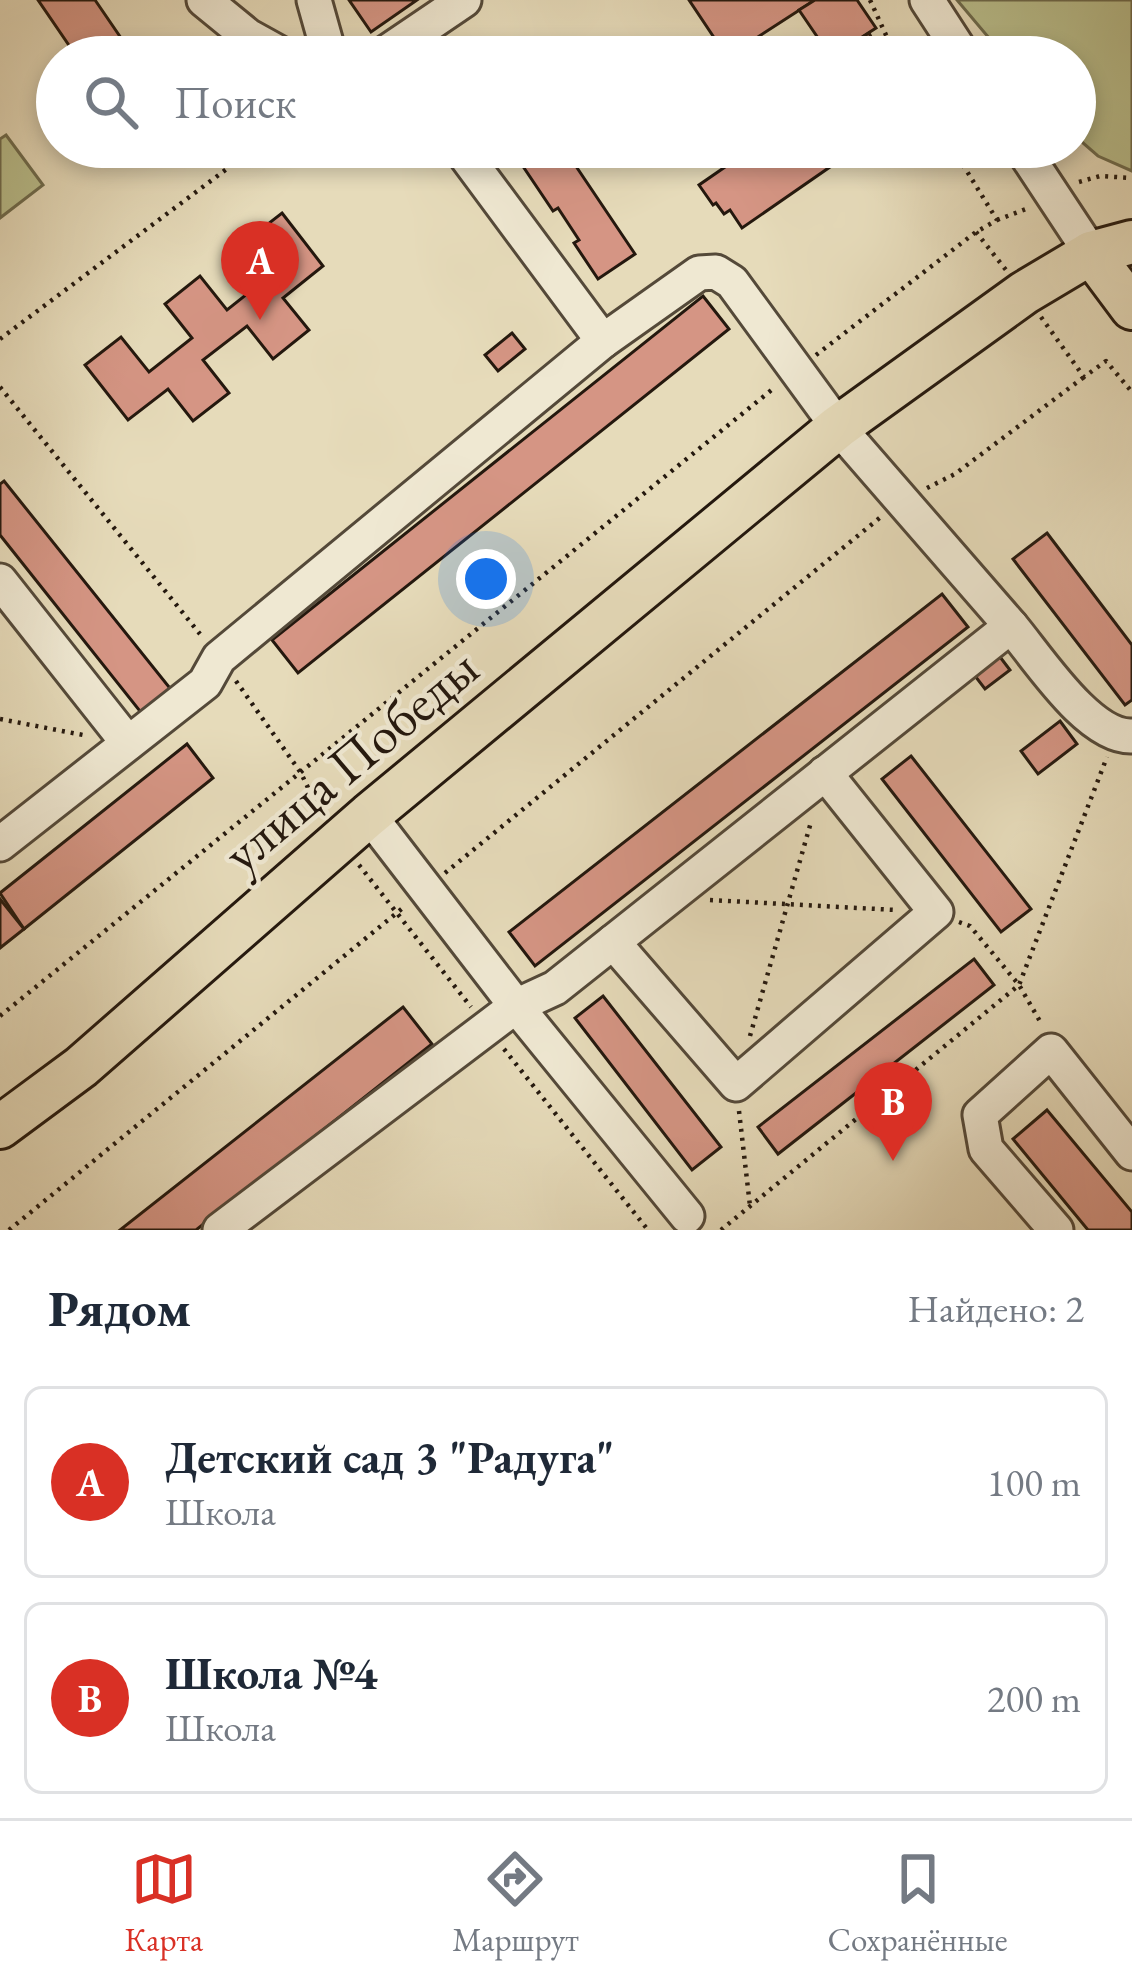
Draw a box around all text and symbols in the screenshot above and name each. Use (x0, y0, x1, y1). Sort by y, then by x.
search box (36, 36, 1096, 168)
icon: search (78, 69, 144, 135)
text: Поиск (174, 73, 296, 131)
pin: A (221, 221, 299, 320)
your location (456, 549, 516, 609)
street label: улица Победы (208, 633, 492, 887)
pin: B (854, 1062, 932, 1161)
text: Рядом (48, 1275, 191, 1341)
text: Найдено: 2 (907, 1283, 1084, 1334)
text: Детский сад 3 "Радуга" (165, 1428, 614, 1486)
text: A (76, 1457, 104, 1508)
text: 100 m (987, 1457, 1081, 1508)
text: Школа (165, 1486, 276, 1537)
text: Школа №4 (165, 1644, 377, 1702)
text: B (78, 1673, 102, 1724)
text: 200 m (987, 1673, 1081, 1724)
text: Школа (165, 1702, 276, 1753)
tab: Карта (124, 1846, 203, 1961)
tab: Маршрут (452, 1846, 579, 1961)
tab: Сохранённые (828, 1846, 1008, 1961)

